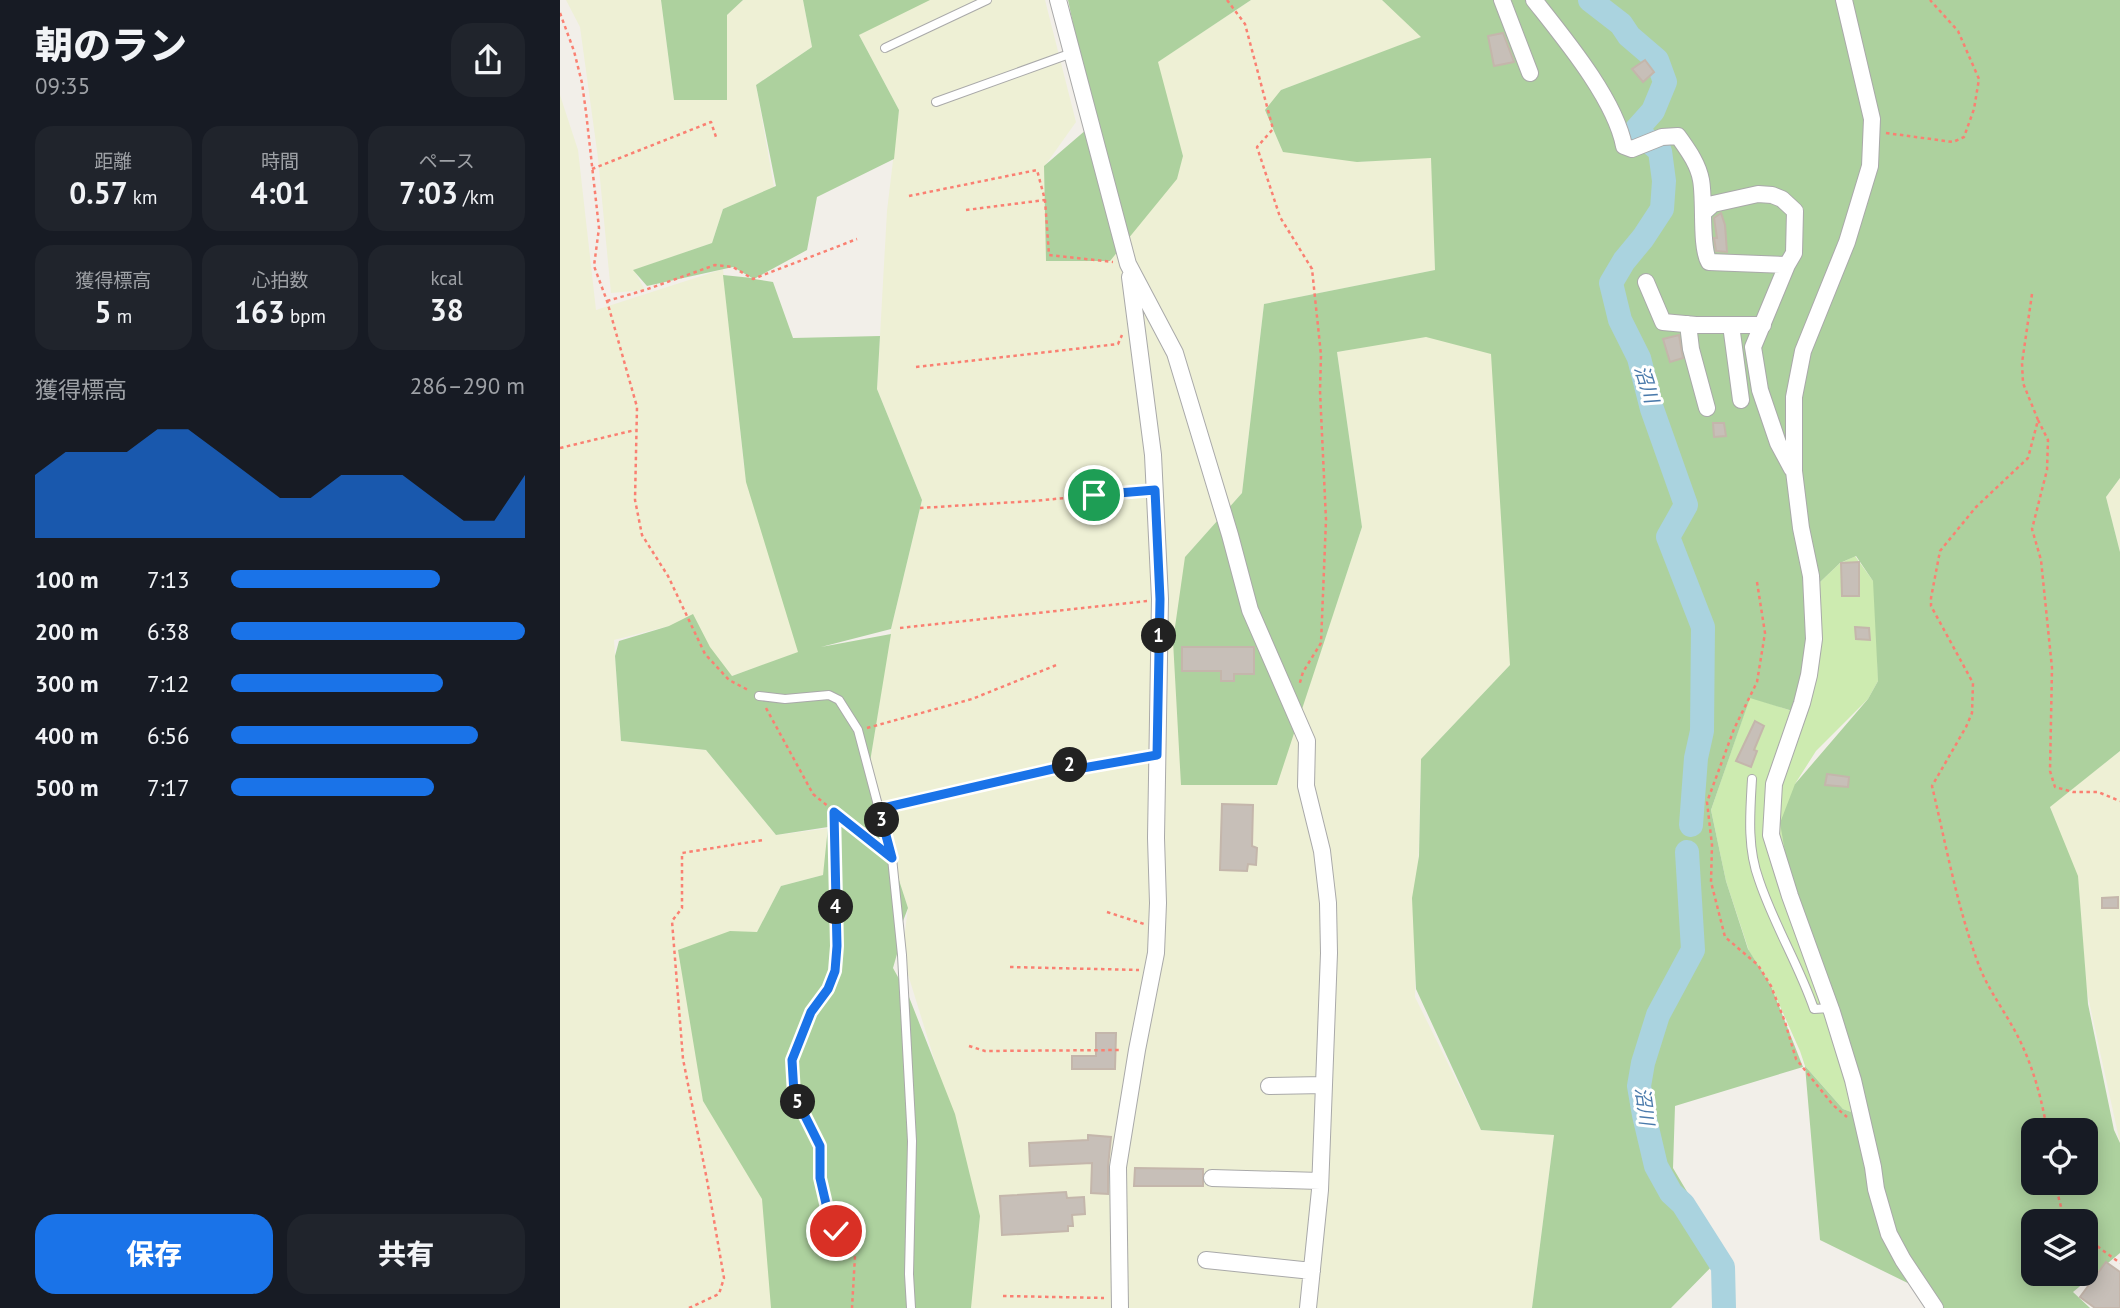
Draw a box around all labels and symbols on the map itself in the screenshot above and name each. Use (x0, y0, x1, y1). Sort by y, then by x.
water label: 沼川 (1630, 362, 1665, 408)
pin (1064, 465, 1124, 525)
pin: 1 (1142, 618, 1176, 654)
pin: 2 (1052, 748, 1088, 782)
pin: 3 (864, 802, 900, 838)
pin: 4 (818, 890, 854, 925)
pin: 5 (780, 1084, 816, 1120)
water label: 沼川 (1630, 1086, 1660, 1128)
pin (806, 1201, 866, 1261)

